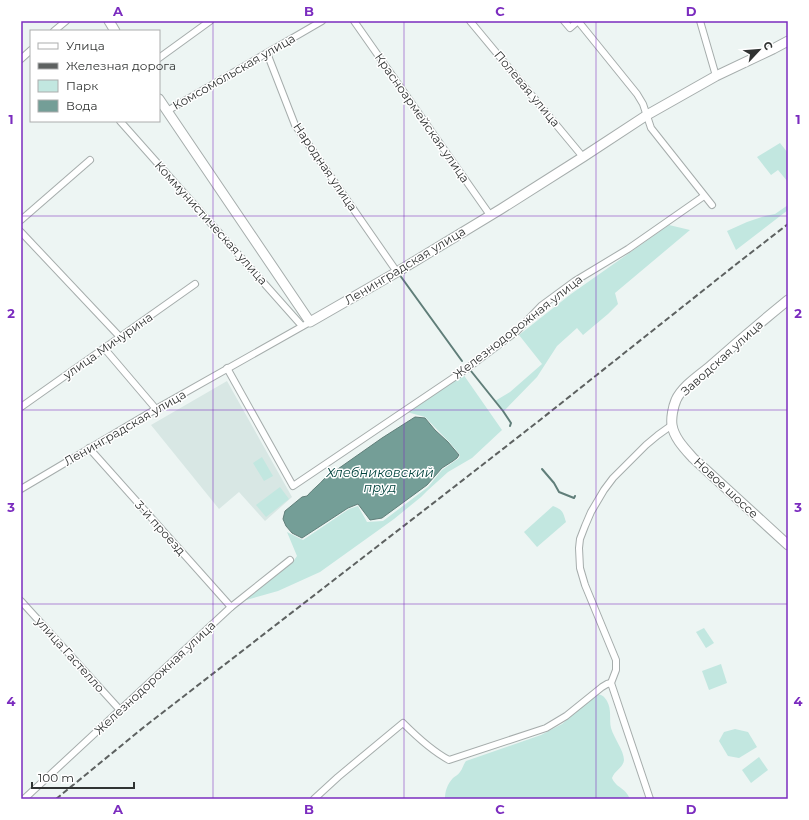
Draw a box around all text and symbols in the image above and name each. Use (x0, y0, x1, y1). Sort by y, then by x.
text: A (112, 3, 124, 19)
text: B (304, 3, 314, 19)
text: C (495, 3, 505, 19)
text: D (686, 3, 697, 19)
legend (30, 30, 160, 122)
street label: Комсомольская улица (170, 30, 298, 113)
north arrow (739, 30, 779, 70)
text: Улица (66, 38, 105, 53)
text: С (760, 39, 776, 52)
street label: Полевая улица (491, 48, 564, 130)
street label: Красноармейская улица (372, 50, 473, 185)
text: Железная дорога (66, 58, 176, 73)
text: Парк (66, 78, 98, 93)
text: Вода (66, 98, 97, 113)
text: 1 (8, 111, 14, 127)
text: 1 (795, 111, 801, 127)
street label: Народная улица (290, 120, 361, 214)
street label: Коммунистическая улица (152, 158, 271, 288)
street label: Ленинградская улица (342, 223, 468, 308)
street label: Железнодорожная улица (450, 271, 585, 382)
text: 2 (7, 305, 15, 321)
text: 2 (794, 305, 802, 321)
street label: улица Мичурина (59, 309, 155, 383)
street label: Заводская улица (677, 317, 766, 399)
street label: Ленинградская улица (61, 386, 188, 469)
street label: Новое шоссе (691, 454, 762, 521)
water label: Хлебниковский пруд (325, 464, 434, 495)
street label: 3-й проезд (132, 497, 189, 558)
text: 3 (6, 499, 15, 515)
text: 3 (793, 499, 802, 515)
street label: улица Гастелло (32, 613, 108, 696)
street label: Железнодорожная улица (91, 618, 218, 738)
text: 4 (7, 693, 16, 709)
text: 4 (794, 693, 803, 709)
scale bar (32, 764, 134, 790)
text: 100 m (38, 770, 74, 785)
text: A (112, 801, 124, 817)
text: B (304, 801, 314, 817)
text: C (495, 801, 505, 817)
text: D (686, 801, 697, 817)

